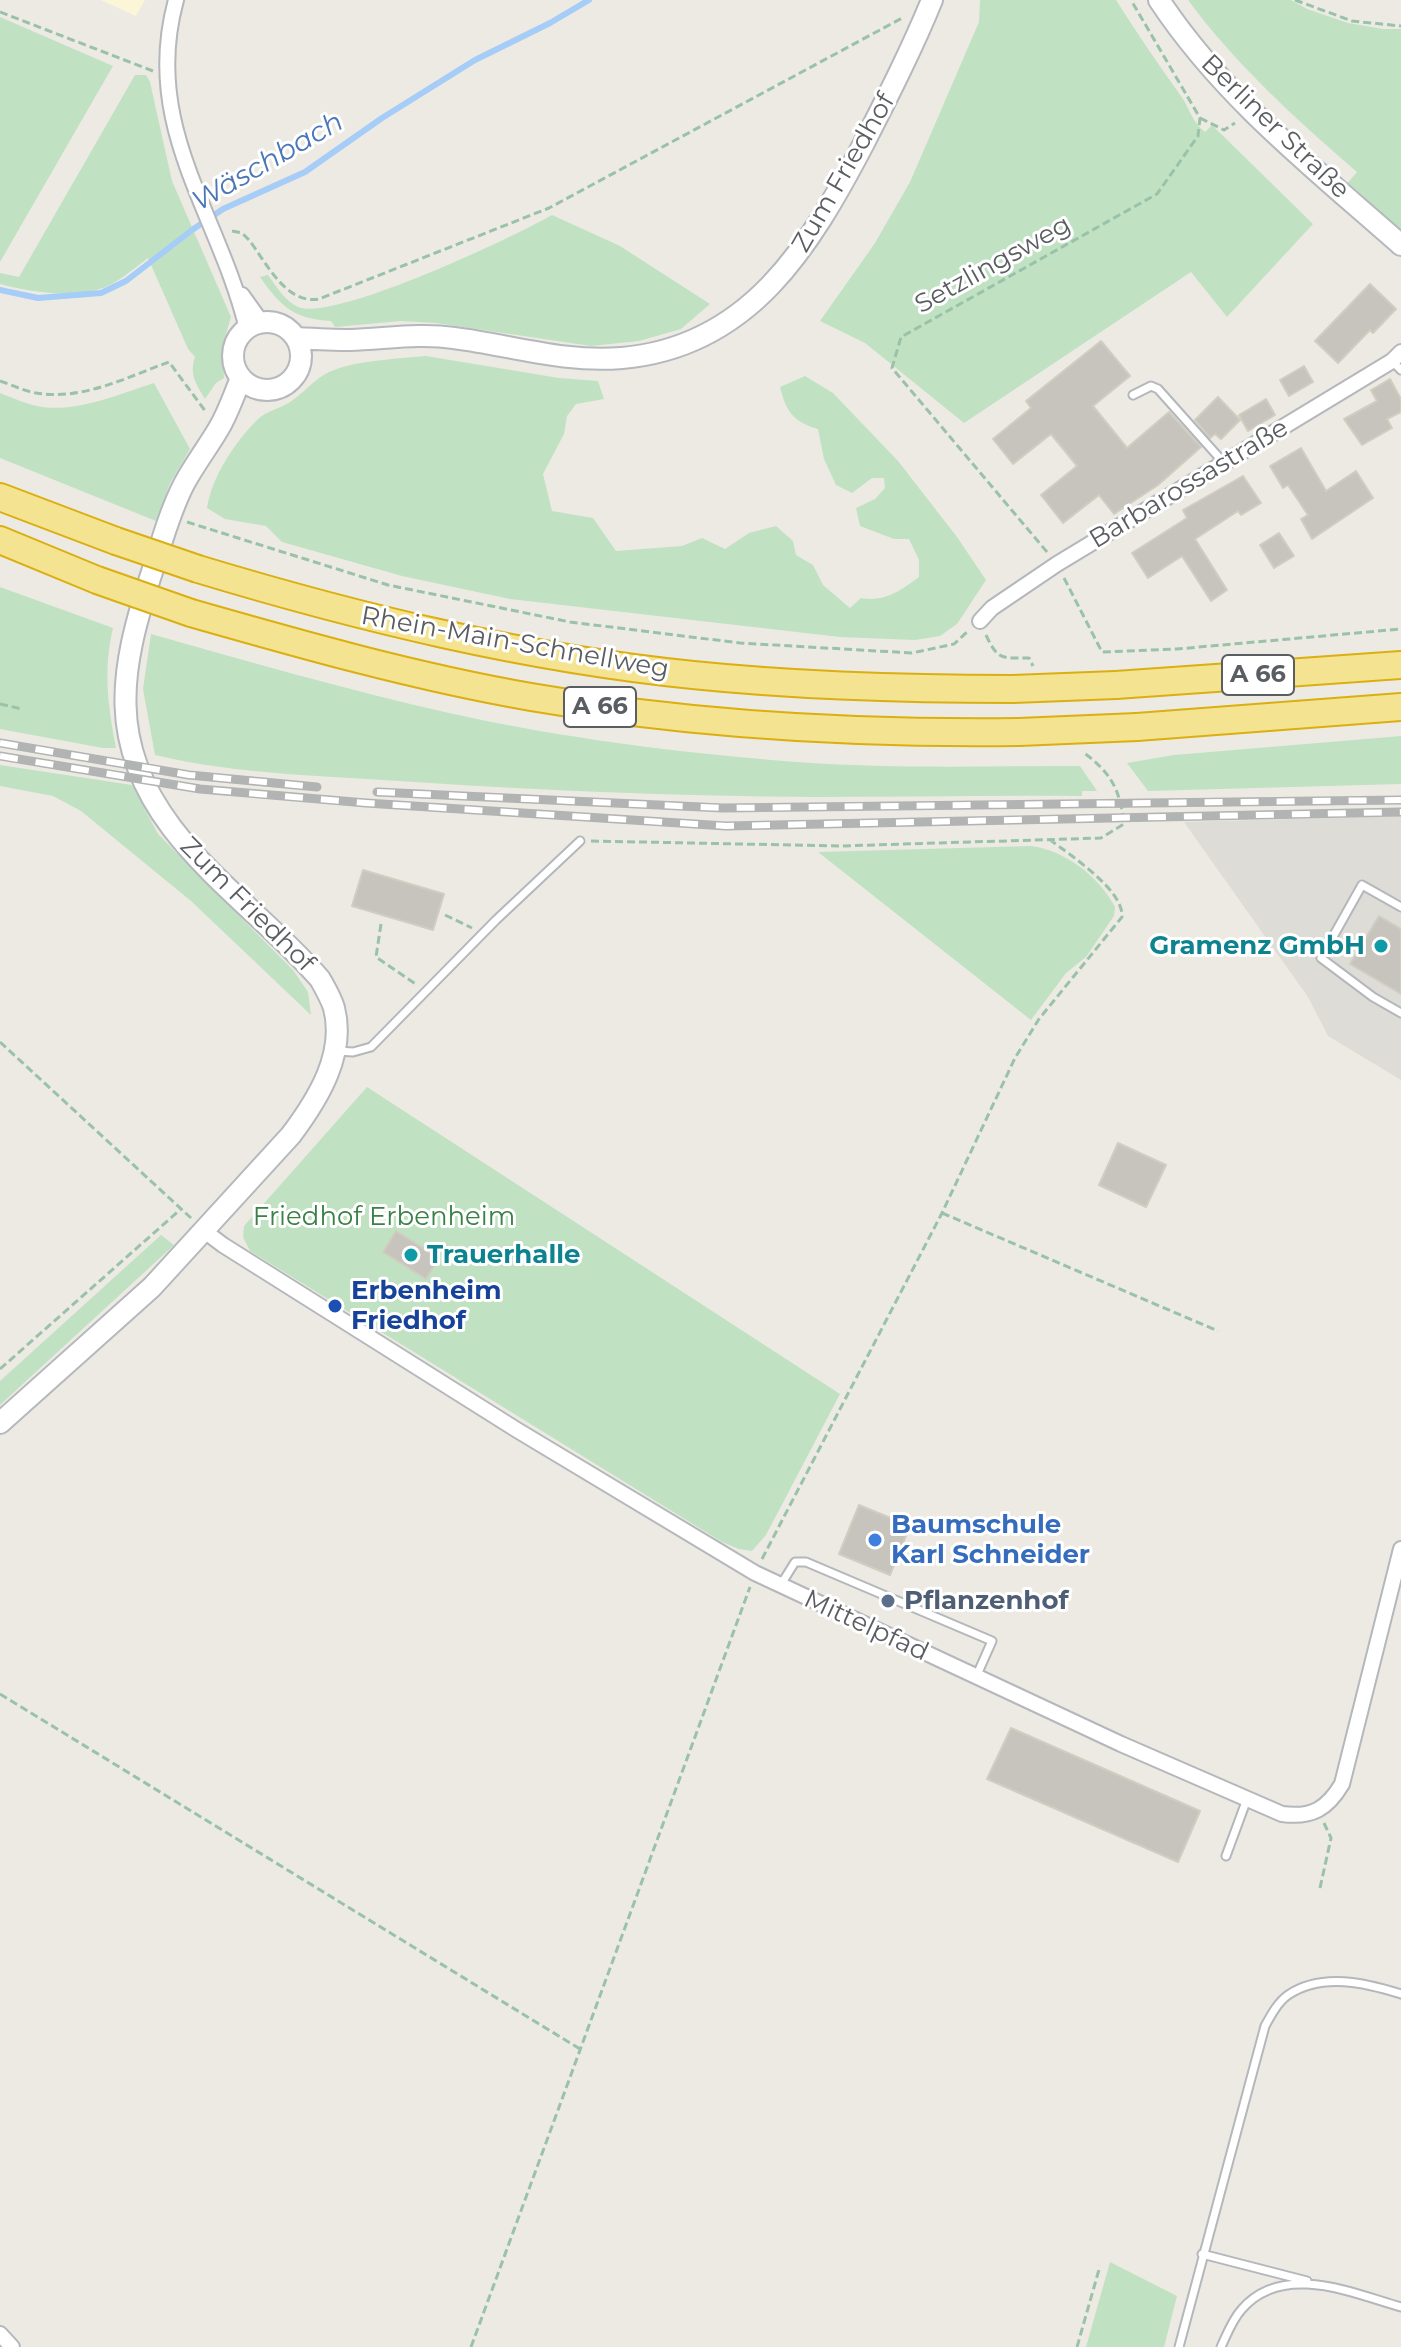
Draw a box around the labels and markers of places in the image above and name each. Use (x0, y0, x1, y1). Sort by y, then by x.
place label: Gramenz GmbH (1149, 930, 1365, 962)
marker: Gramenz GmbH (1372, 937, 1390, 955)
place label: Trauerhalle (427, 1239, 580, 1271)
marker: Trauerhalle (402, 1246, 420, 1264)
place label: Erbenheim Friedhof (351, 1275, 501, 1336)
marker: Erbenheim Friedhof (326, 1297, 344, 1315)
place label: Baumschule Karl Schneider (891, 1509, 1090, 1570)
marker: Baumschule Karl Schneider (866, 1531, 884, 1549)
place label: Pflanzenhof (904, 1585, 1069, 1617)
marker: Pflanzenhof (879, 1592, 897, 1610)

